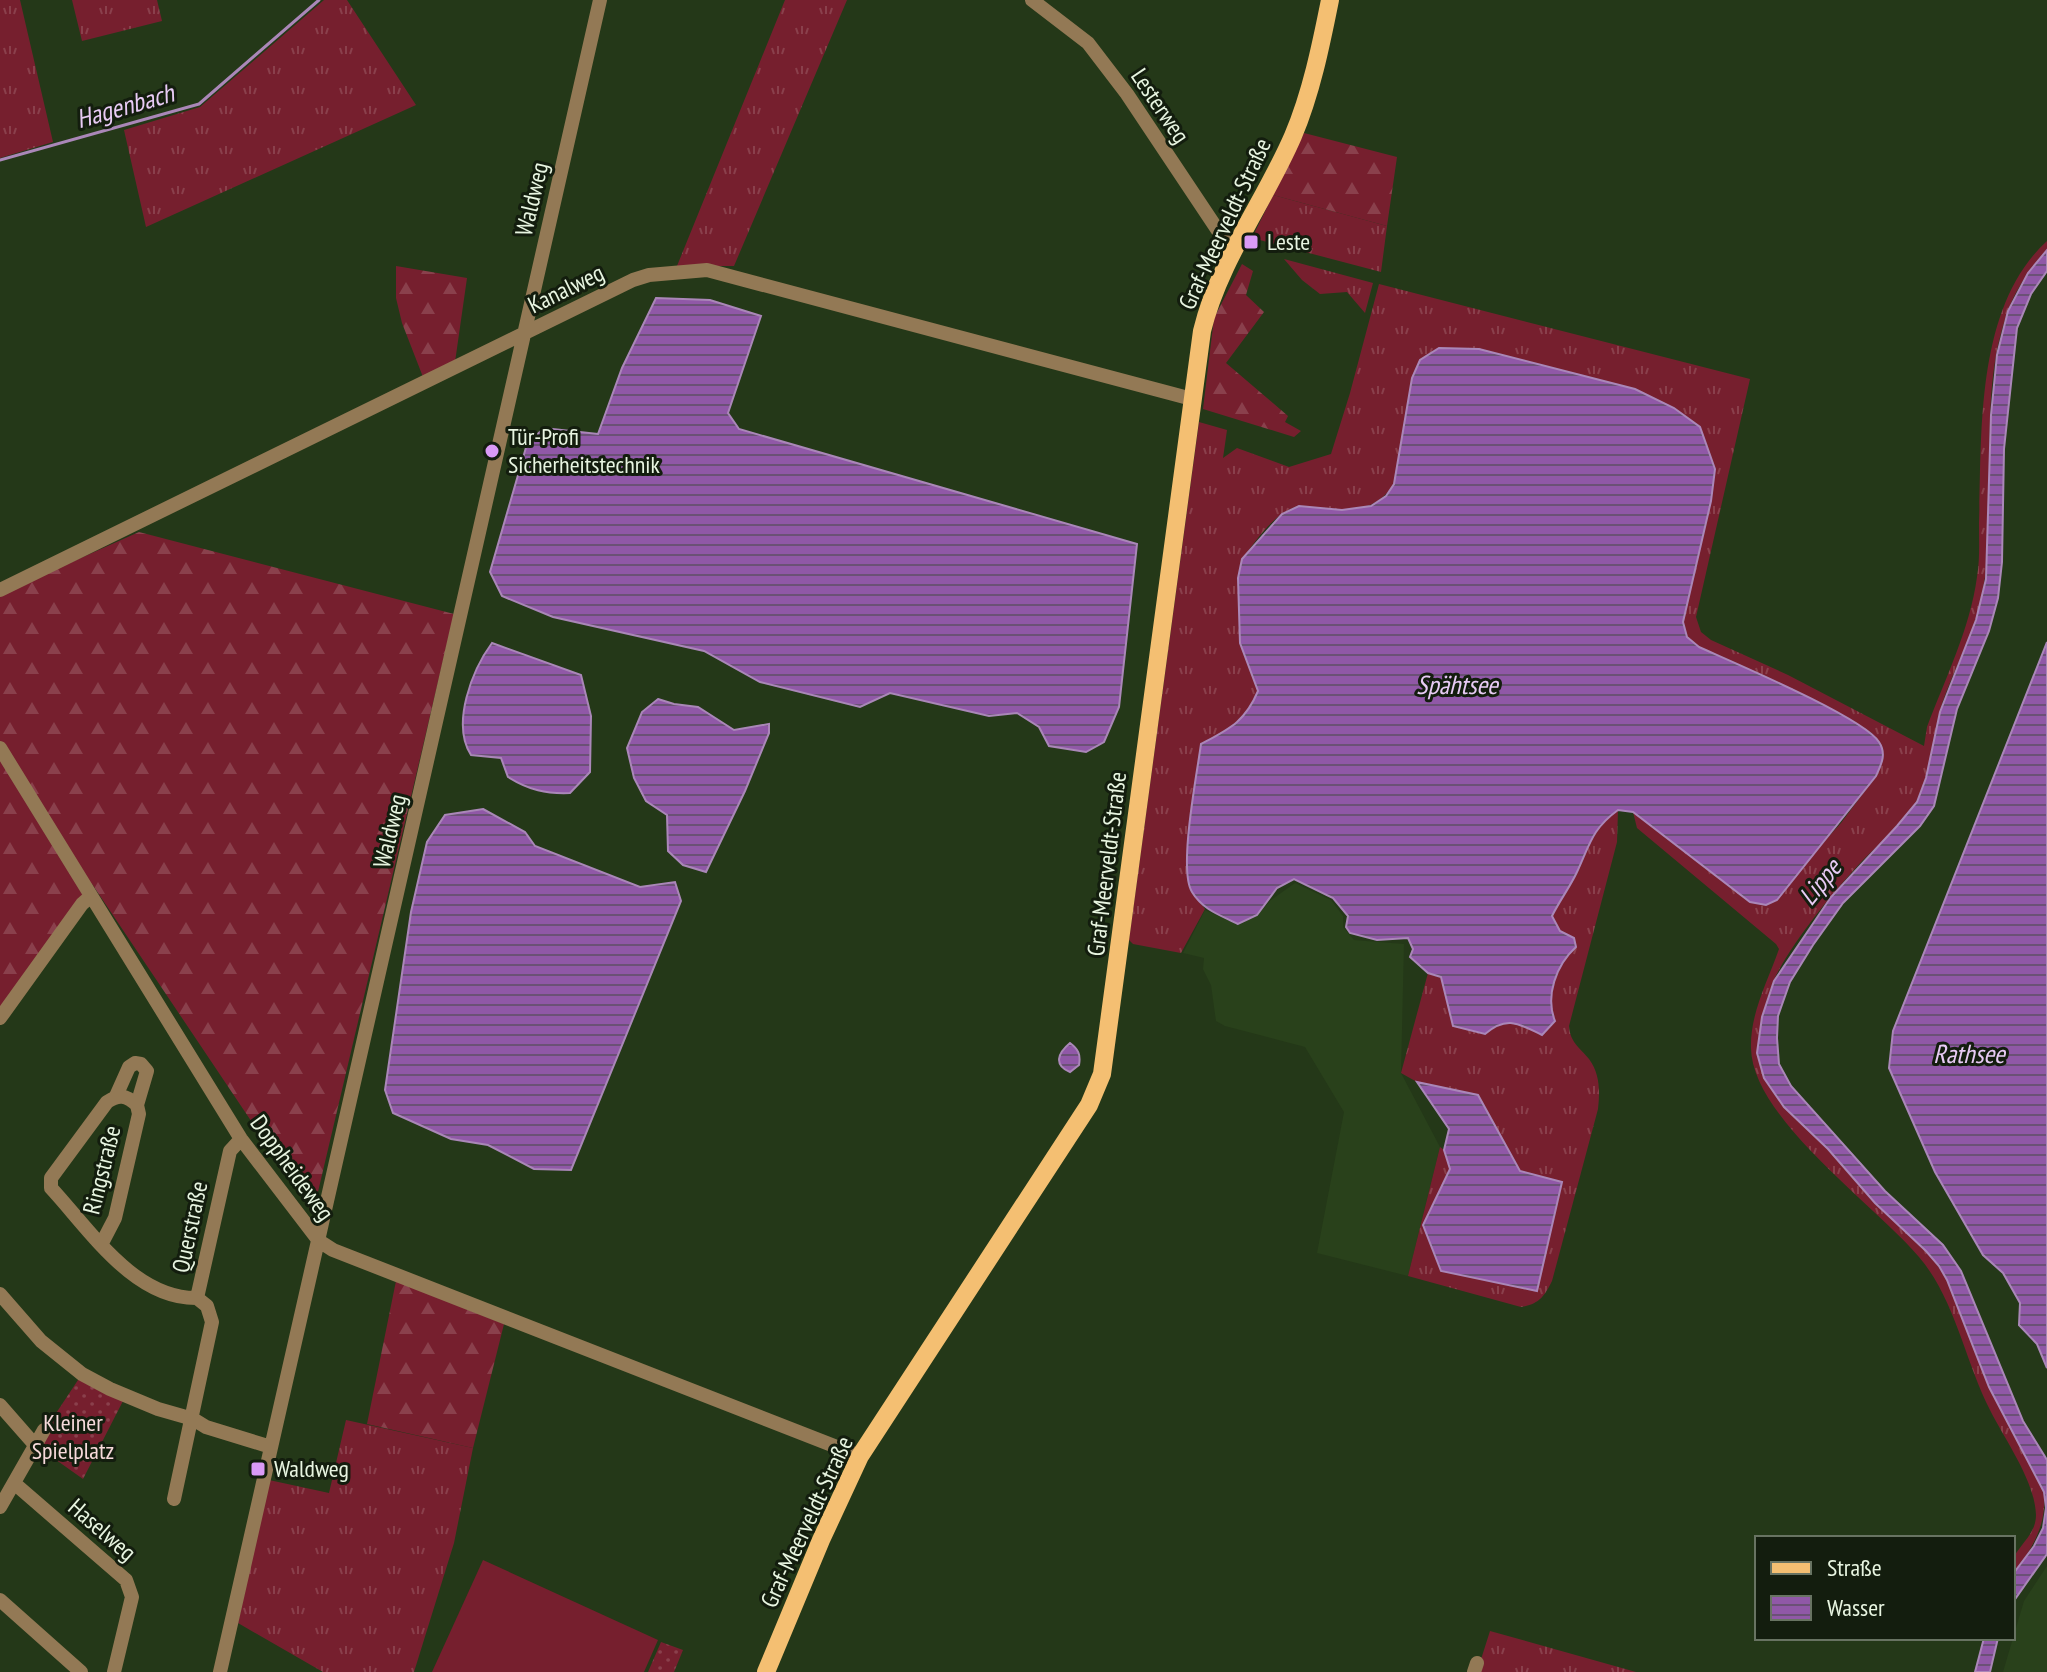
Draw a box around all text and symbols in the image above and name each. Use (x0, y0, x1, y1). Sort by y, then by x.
street label: Lesterweg (1124, 62, 1197, 149)
water label: Hagenbach (72, 75, 179, 135)
street label: Graf-Meerveldt-Straße (1171, 133, 1278, 314)
street label: Waldweg (508, 159, 555, 239)
place label: Leste (1267, 226, 1310, 257)
marker: Leste (1242, 233, 1260, 251)
street label: Kanalweg (523, 257, 609, 320)
place label: Tür-Profi Sicherheitstechnik (508, 421, 660, 480)
marker: Tür-Profi Sicherheitstechnik (483, 442, 501, 460)
water label: Spähtsee (1416, 668, 1500, 701)
street label: Graf-Meerveldt-Straße (1080, 770, 1133, 958)
street label: Waldweg (366, 791, 413, 871)
water label: Lippe (1791, 850, 1850, 911)
water label: Rathsee (1933, 1037, 2007, 1070)
street label: Doppheideweg (244, 1109, 341, 1227)
street label: Ringstraße (76, 1122, 127, 1217)
street label: Querstraße (165, 1178, 214, 1275)
park label: Kleiner Spielplatz (32, 1407, 114, 1466)
street label: Graf-Meerveldt-Straße (753, 1431, 860, 1612)
place label: Waldweg (274, 1453, 349, 1484)
marker: Waldweg (249, 1460, 267, 1478)
street label: Haselweg (62, 1492, 143, 1568)
legend (1755, 1536, 2015, 1640)
text: Straße (1827, 1552, 1882, 1583)
text: Wasser (1827, 1592, 1885, 1623)

